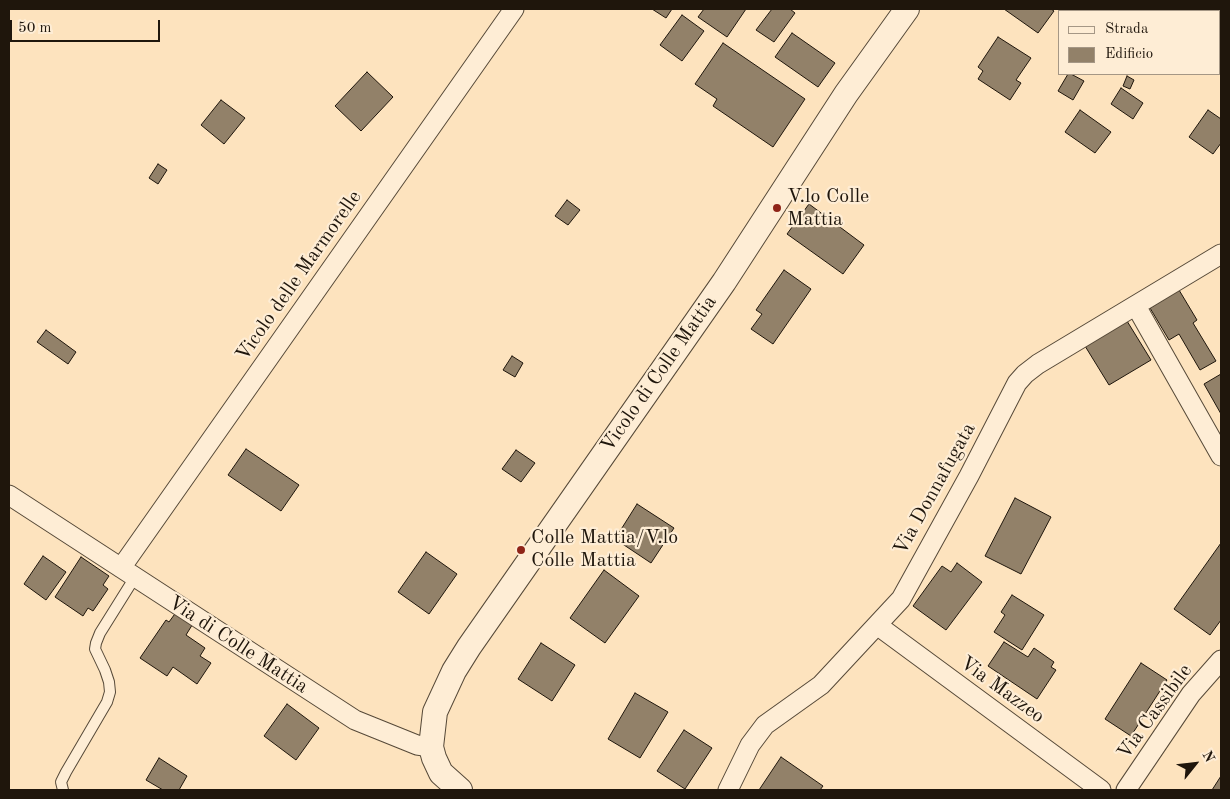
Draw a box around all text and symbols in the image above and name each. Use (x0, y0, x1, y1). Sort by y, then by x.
scale bar (12, 10, 162, 42)
legend (1058, 10, 1220, 75)
text: 50 m (18, 21, 52, 36)
text: Strada (1105, 22, 1148, 37)
text: Edificio (1105, 47, 1153, 62)
place label: V.lo Colle Mattia (787, 185, 869, 232)
street label: Vicolo delle Marmorelle (231, 186, 367, 366)
marker: V.lo Colle Mattia (771, 202, 783, 214)
street label: Vicolo di Colle Mattia (596, 291, 722, 457)
street label: Via Donnafugata (889, 419, 981, 559)
place label: Colle Mattia/V.lo Colle Mattia (531, 526, 678, 573)
marker: Colle Mattia/V.lo Colle Mattia (515, 544, 527, 556)
street label: Via di Colle Mattia (164, 591, 312, 699)
street label: Via Mazzeo (955, 651, 1049, 729)
street label: Via Cassibile (1112, 660, 1198, 764)
north arrow (1170, 739, 1220, 789)
text: N (1199, 749, 1217, 765)

